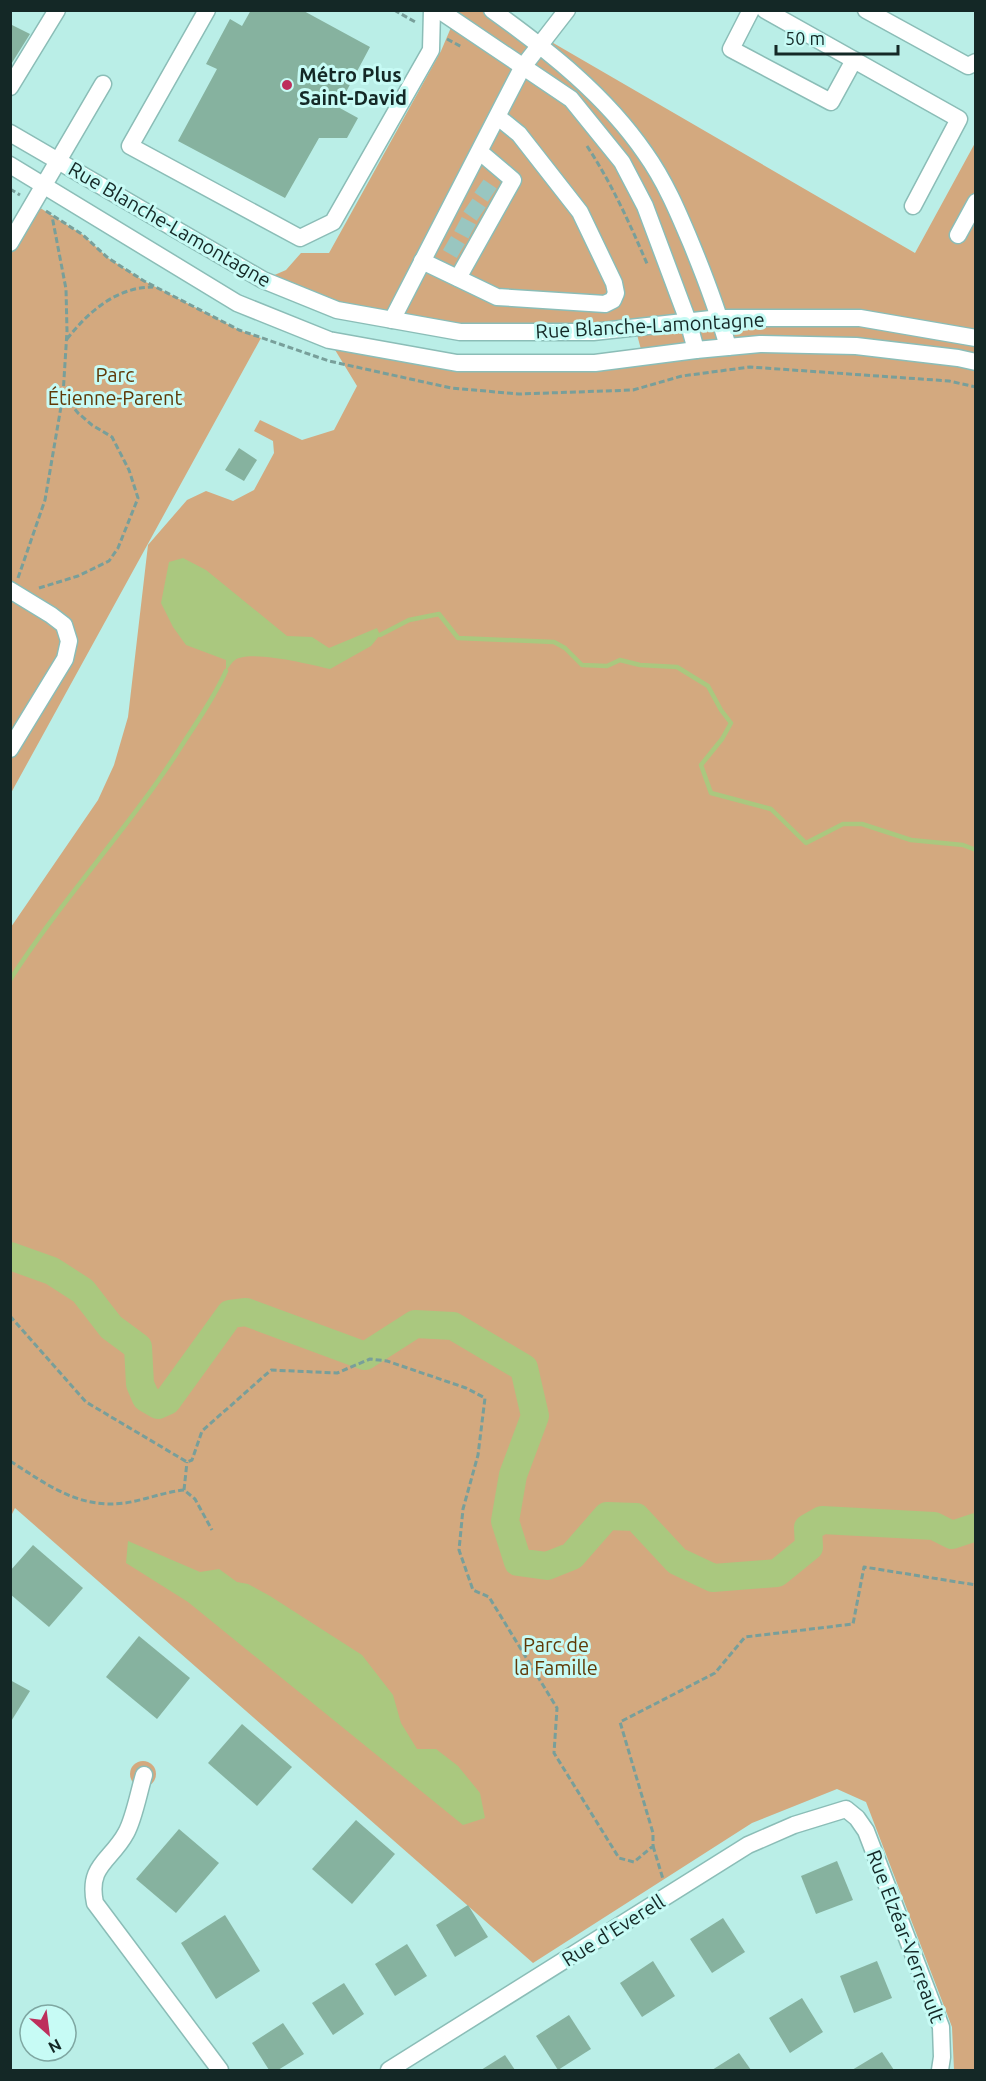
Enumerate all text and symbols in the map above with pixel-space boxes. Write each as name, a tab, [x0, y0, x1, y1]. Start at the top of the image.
scale bar	[776, 18, 898, 56]
text: 50 m	[785, 28, 825, 48]
place label: Métro Plus Saint-David	[299, 63, 407, 109]
marker: Métro Plus Saint-David	[280, 78, 294, 92]
street label: Rue Blanche-Lamontagne	[65, 157, 275, 291]
street label: Rue Blanche-Lamontagne	[535, 308, 765, 342]
park label: Parc Étienne-Parent	[48, 363, 182, 409]
park label: Parc de la Famille	[514, 1633, 598, 1679]
street label: Rue Elzéar-Verreault	[862, 1846, 950, 2026]
street label: Rue d'Everell	[557, 1889, 669, 1971]
north arrow	[18, 2003, 78, 2063]
text: N	[46, 2035, 65, 2057]

